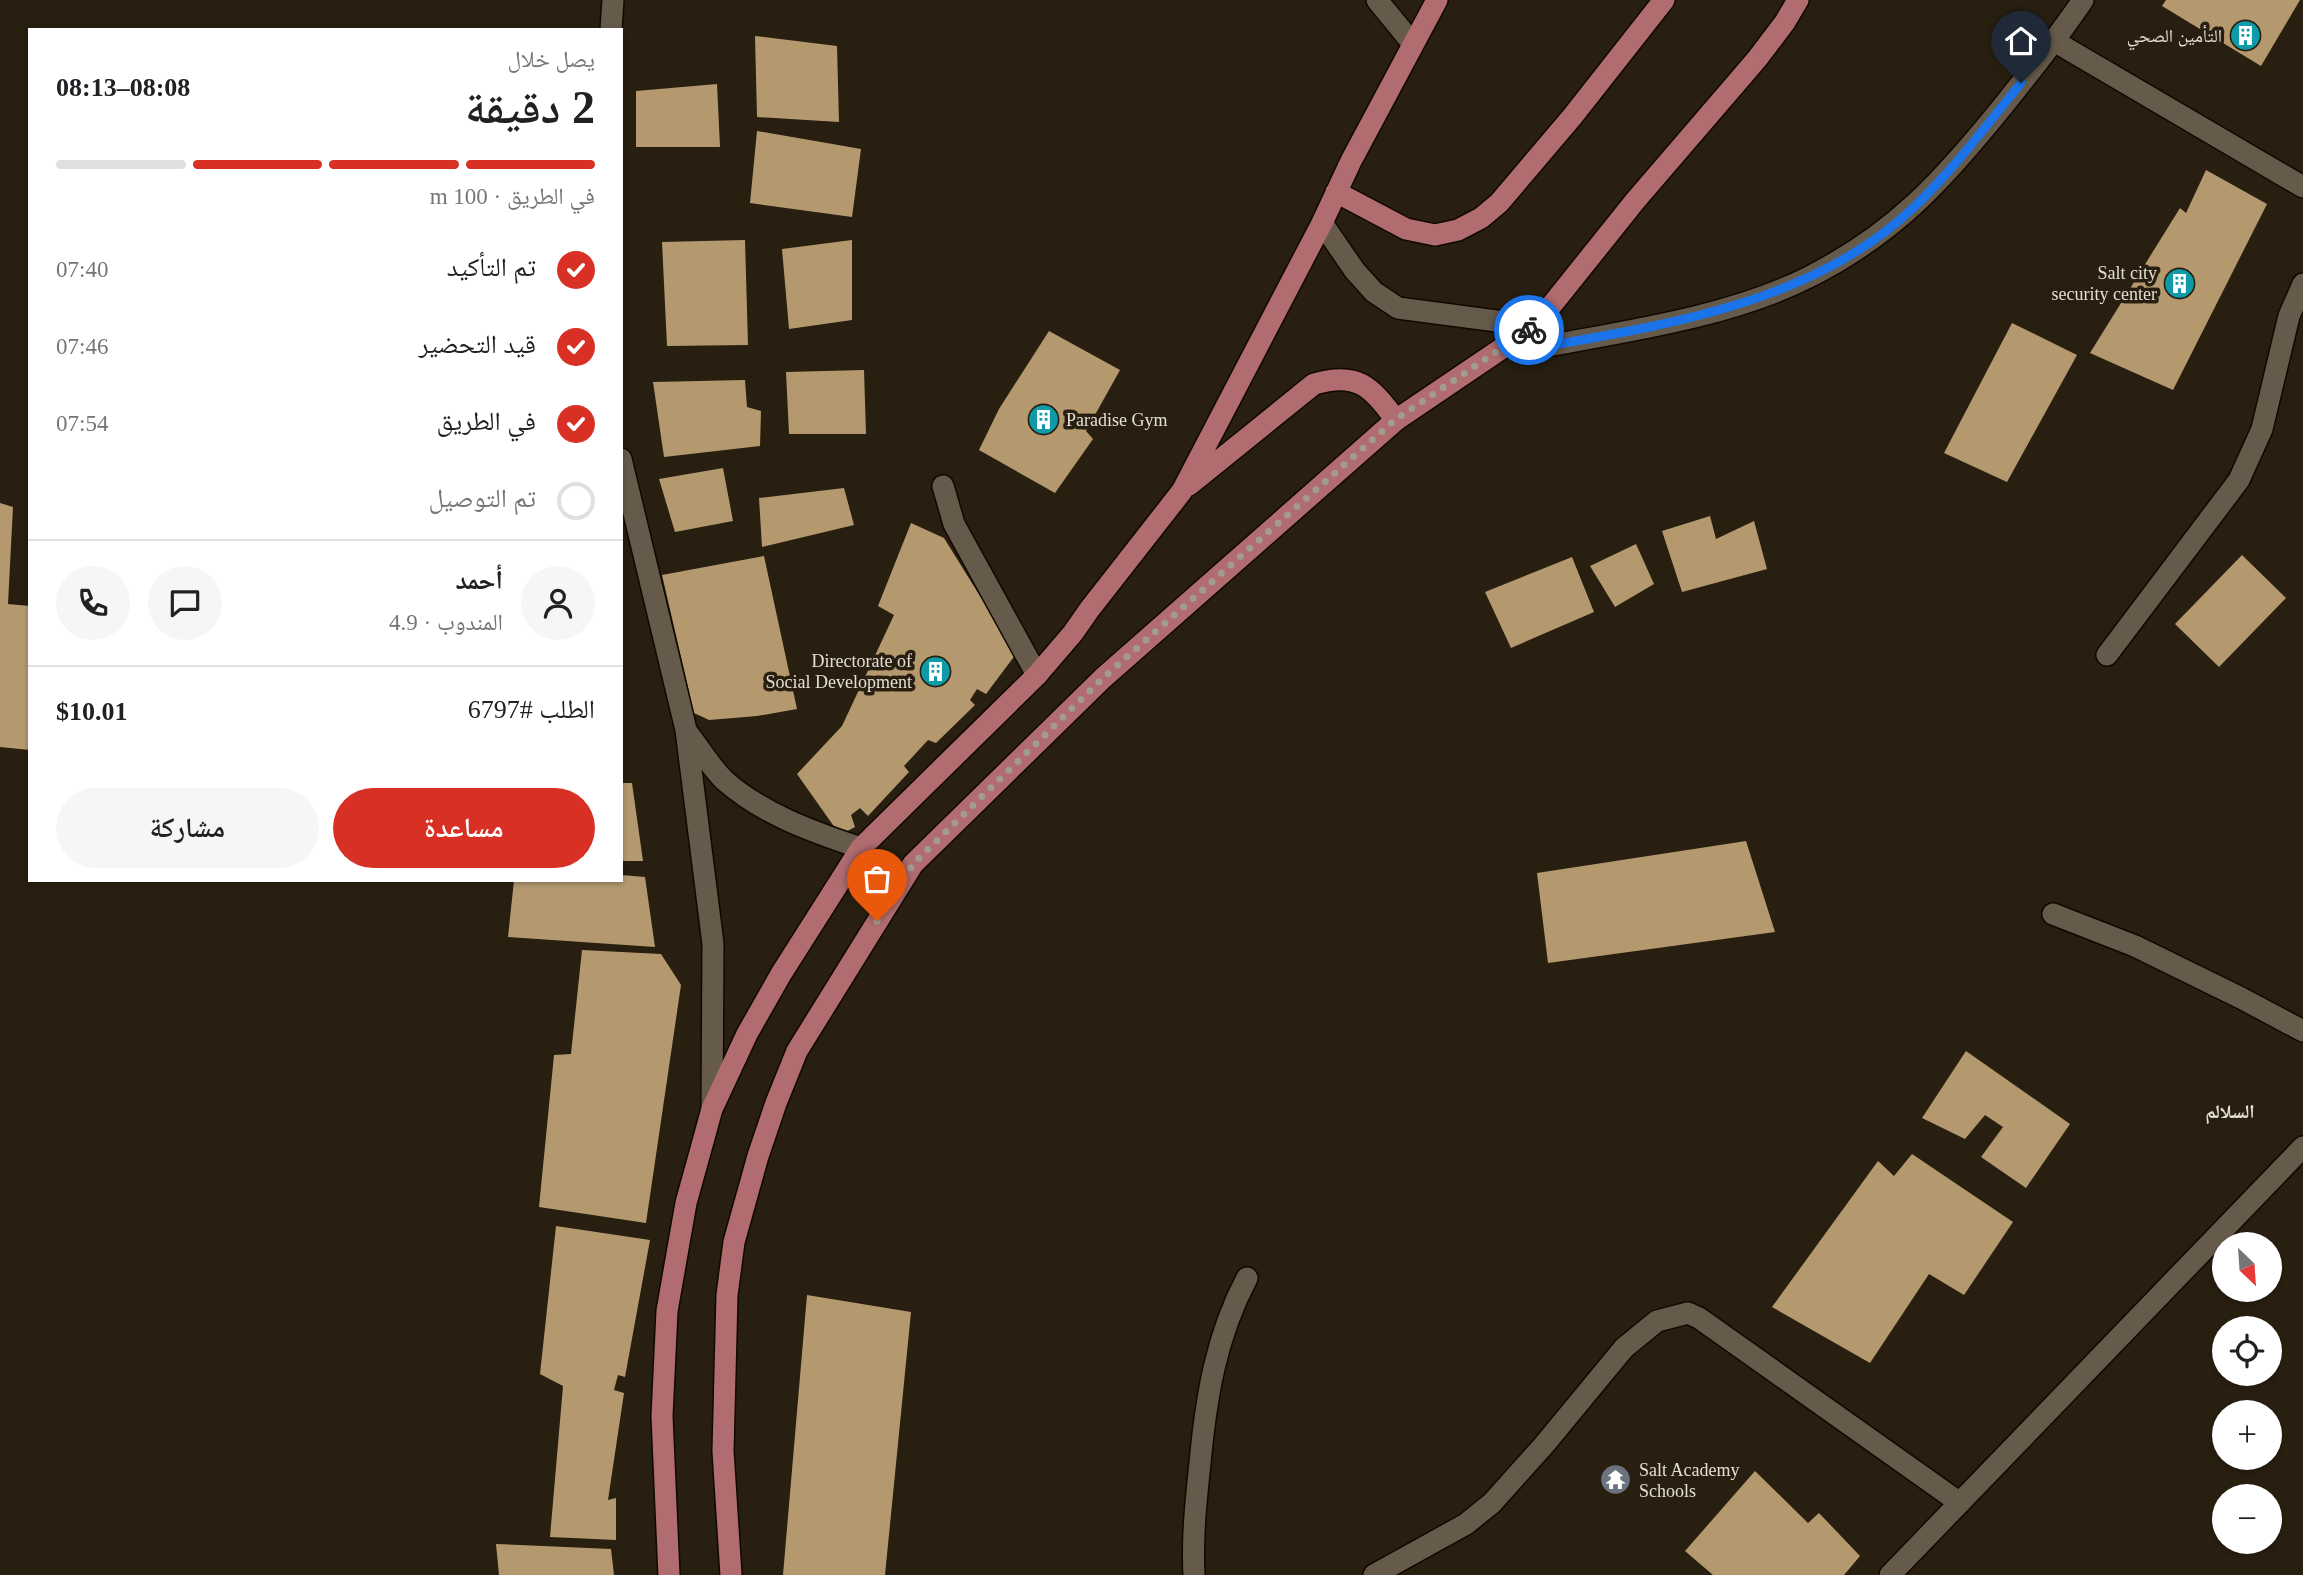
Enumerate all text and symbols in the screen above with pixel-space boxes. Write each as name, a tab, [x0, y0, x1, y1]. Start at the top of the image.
pin	[1991, 11, 2051, 83]
building icon: التأمين الصحي	[2228, 19, 2262, 53]
icon: home	[2002, 22, 2040, 60]
place label: التأمين الصحي	[2127, 25, 2222, 51]
text: يصل خلال	[508, 47, 595, 72]
text: 08:08–08:13	[56, 73, 190, 102]
text: 2 دقيقة	[465, 82, 595, 133]
text: في الطريق · 100 m	[430, 184, 595, 209]
icon: check	[557, 251, 595, 289]
text: تم التأكيد	[447, 253, 536, 282]
text: 07:40	[56, 257, 108, 282]
place label: Salt city security center	[2052, 263, 2157, 304]
building icon: Salt city security center	[2163, 266, 2197, 300]
courier	[1494, 295, 1564, 365]
icon: bike	[1510, 311, 1548, 349]
icon: check	[557, 328, 595, 366]
text: قيد التحضير	[418, 330, 536, 359]
text: 07:46	[56, 334, 108, 359]
building icon: Paradise Gym	[1026, 403, 1060, 437]
icon: check	[557, 405, 595, 443]
text: في الطريق	[437, 407, 536, 436]
place label: Paradise Gym	[1066, 410, 1167, 430]
text: 07:54	[56, 411, 108, 436]
text: تم التوصيل	[428, 484, 536, 513]
button: phone	[56, 566, 130, 640]
button: chat	[148, 566, 222, 640]
text: أحمد	[455, 566, 503, 595]
button: person	[521, 566, 595, 640]
text: المندوب · 4.9	[389, 610, 503, 635]
place label: Directorate of Social Development	[766, 651, 912, 692]
building icon: Directorate of Social Development	[918, 654, 952, 688]
text: الطلب #6797	[468, 695, 595, 724]
text: $10.01	[56, 697, 128, 726]
button: مشاركة	[56, 788, 319, 868]
button: مساعدة	[333, 788, 595, 868]
pin	[847, 849, 907, 921]
icon: bag	[858, 860, 896, 898]
district label: السلالم	[2205, 1101, 2255, 1124]
north arrow	[2212, 1232, 2282, 1302]
map controls	[2212, 1232, 2282, 1554]
button: locate	[2212, 1316, 2282, 1386]
button: +	[2212, 1400, 2282, 1470]
place label: Salt Academy Schools	[1639, 1460, 1739, 1501]
temple icon: Salt Academy Schools	[1599, 1463, 1633, 1497]
button: −	[2212, 1484, 2282, 1554]

